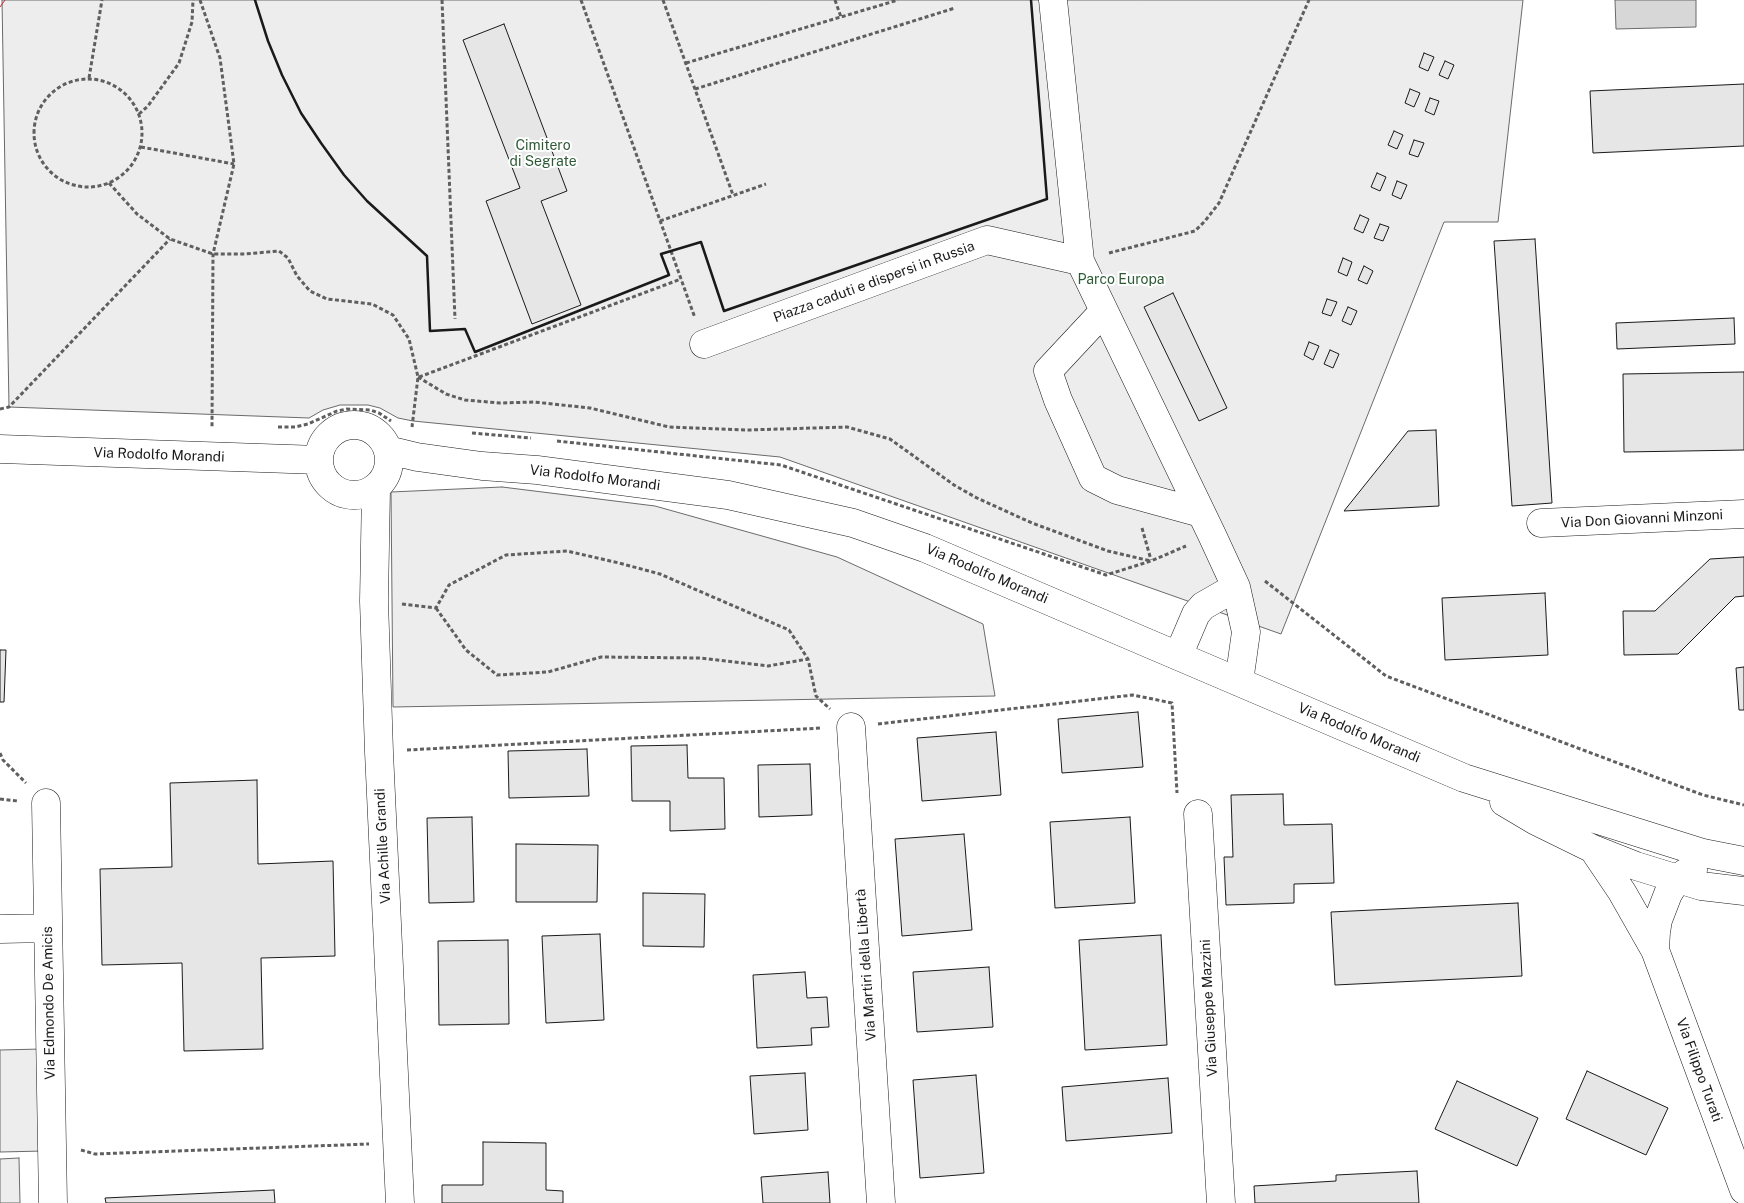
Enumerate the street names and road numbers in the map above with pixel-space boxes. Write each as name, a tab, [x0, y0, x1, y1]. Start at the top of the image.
street label: Piazza caduti e dispersi in Russia	[771, 238, 977, 326]
street label: Via Rodolfo Morandi	[93, 444, 225, 466]
street label: Via Rodolfo Morandi	[529, 462, 661, 494]
street label: Via Don Giovanni Minzoni	[1560, 506, 1724, 532]
street label: Via Rodolfo Morandi	[923, 541, 1051, 607]
street label: Via Rodolfo Morandi	[1295, 700, 1423, 766]
street label: Via Achille Grandi	[372, 788, 394, 904]
street label: Via Martiri della Libertà	[852, 888, 880, 1042]
street label: Via Edmondo De Amicis	[39, 926, 59, 1080]
street label: Via Giuseppe Mazzini	[1197, 939, 1221, 1077]
street label: Via Filippo Turati	[1672, 1016, 1726, 1124]

